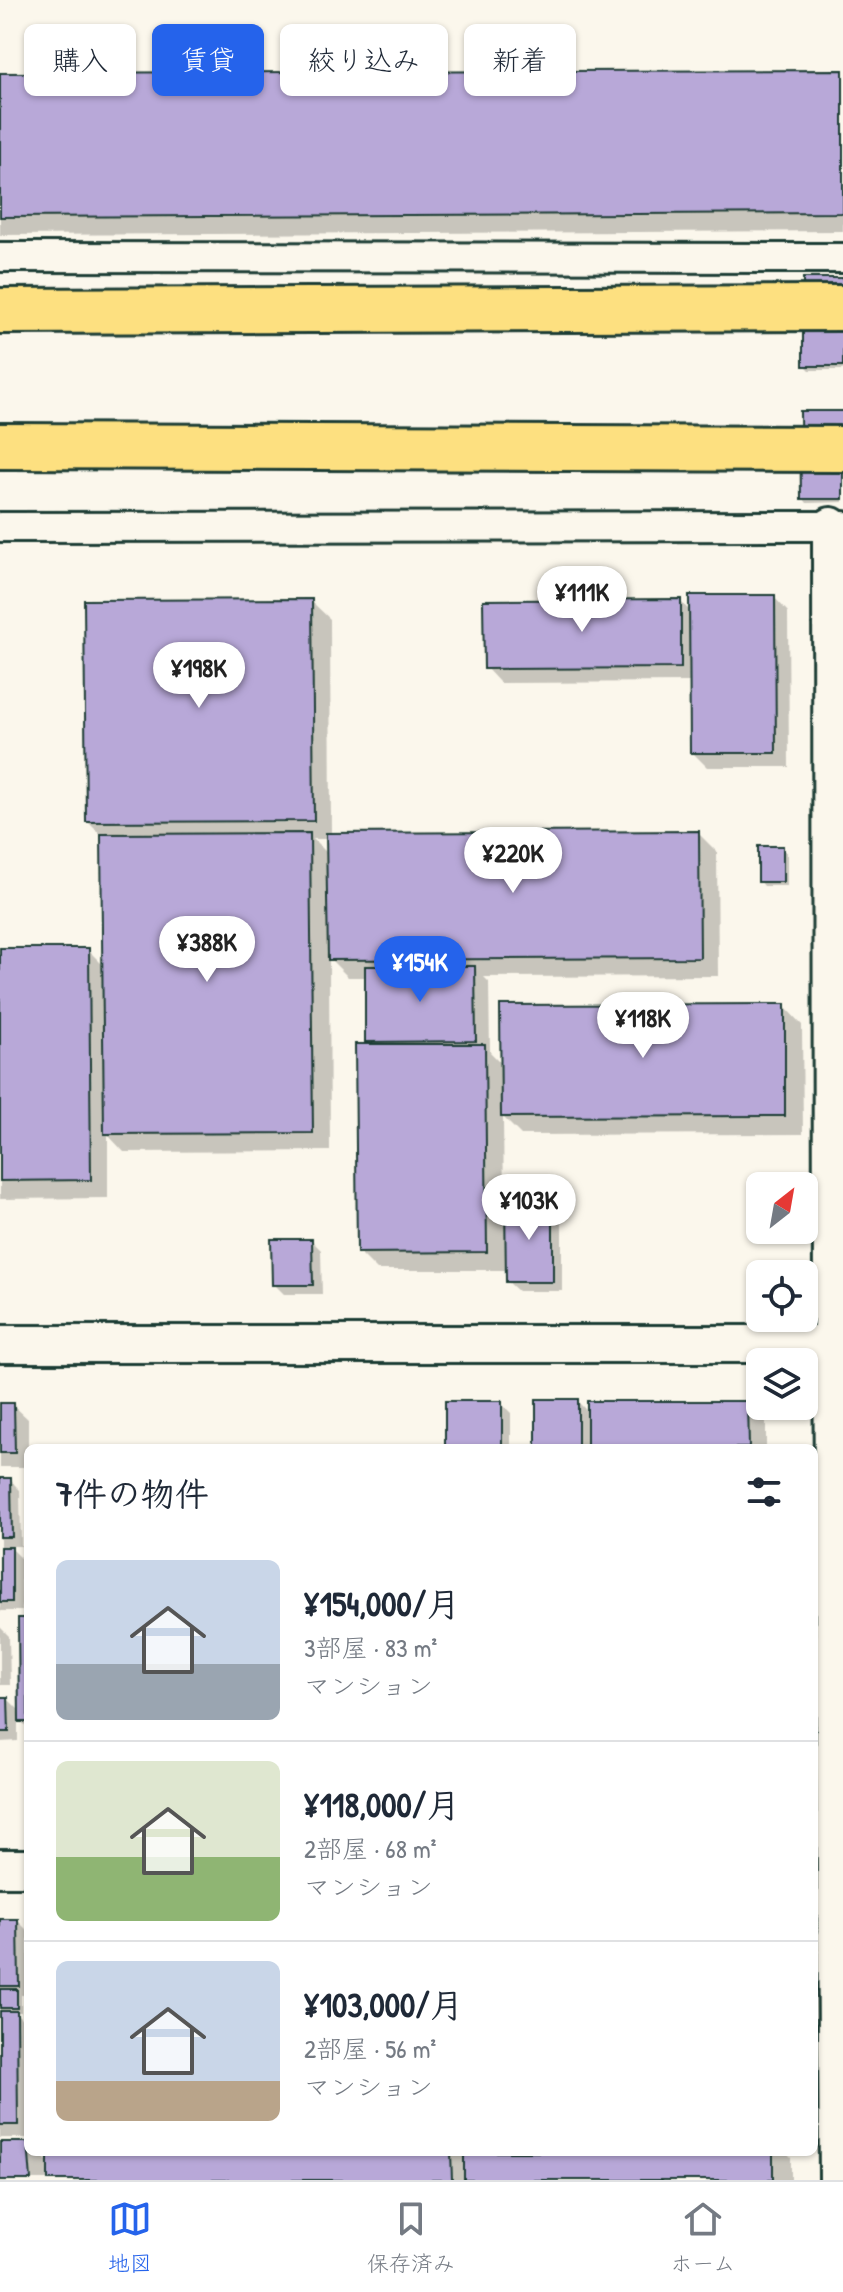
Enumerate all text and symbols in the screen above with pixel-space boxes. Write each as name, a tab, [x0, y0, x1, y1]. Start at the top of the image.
chip: 購入	[24, 24, 136, 96]
chip: 賃貸	[152, 24, 264, 96]
chip: 絞り込み	[280, 24, 448, 96]
chip: 新着	[464, 24, 576, 96]
pin: ¥111K	[526, 566, 638, 634]
text: ¥111K	[555, 574, 609, 609]
pin: ¥198K	[143, 642, 255, 710]
text: ¥198K	[171, 650, 227, 685]
pin: ¥220K	[457, 827, 569, 895]
text: ¥220K	[482, 835, 544, 870]
pin: ¥388K	[151, 916, 263, 984]
text: ¥388K	[177, 924, 237, 959]
pin: ¥154K	[364, 936, 476, 1004]
text: ¥154K	[392, 944, 448, 979]
pin: ¥118K	[587, 992, 699, 1060]
text: ¥118K	[615, 1000, 671, 1035]
north arrow	[746, 1172, 818, 1244]
map controls	[746, 1172, 818, 1420]
pin: ¥103K	[473, 1174, 585, 1242]
text: ¥103K	[500, 1182, 558, 1217]
button: locate	[746, 1260, 818, 1332]
button: layers	[746, 1348, 818, 1420]
icon: filters	[742, 1470, 786, 1514]
text: 7件の物件	[56, 1471, 209, 1517]
text: ¥154,000/月	[304, 1581, 460, 1627]
icon: home	[120, 1592, 216, 1688]
text: 3部屋 · 83 m²	[304, 1630, 437, 1665]
text: マンション	[304, 1668, 433, 1703]
text: ¥118,000/月	[304, 1782, 460, 1828]
icon: home	[120, 1793, 216, 1889]
text: 2部屋 · 68 m²	[304, 1831, 437, 1866]
text: マンション	[304, 1869, 433, 1904]
text: ¥103,000/月	[304, 1982, 464, 2028]
icon: home	[120, 1993, 216, 2089]
text: 2部屋 · 56 m²	[304, 2031, 436, 2066]
text: マンション	[304, 2069, 433, 2104]
tab: 地図	[108, 2197, 152, 2278]
tab: 保存済み	[367, 2197, 455, 2278]
tab: ホーム	[670, 2197, 735, 2278]

